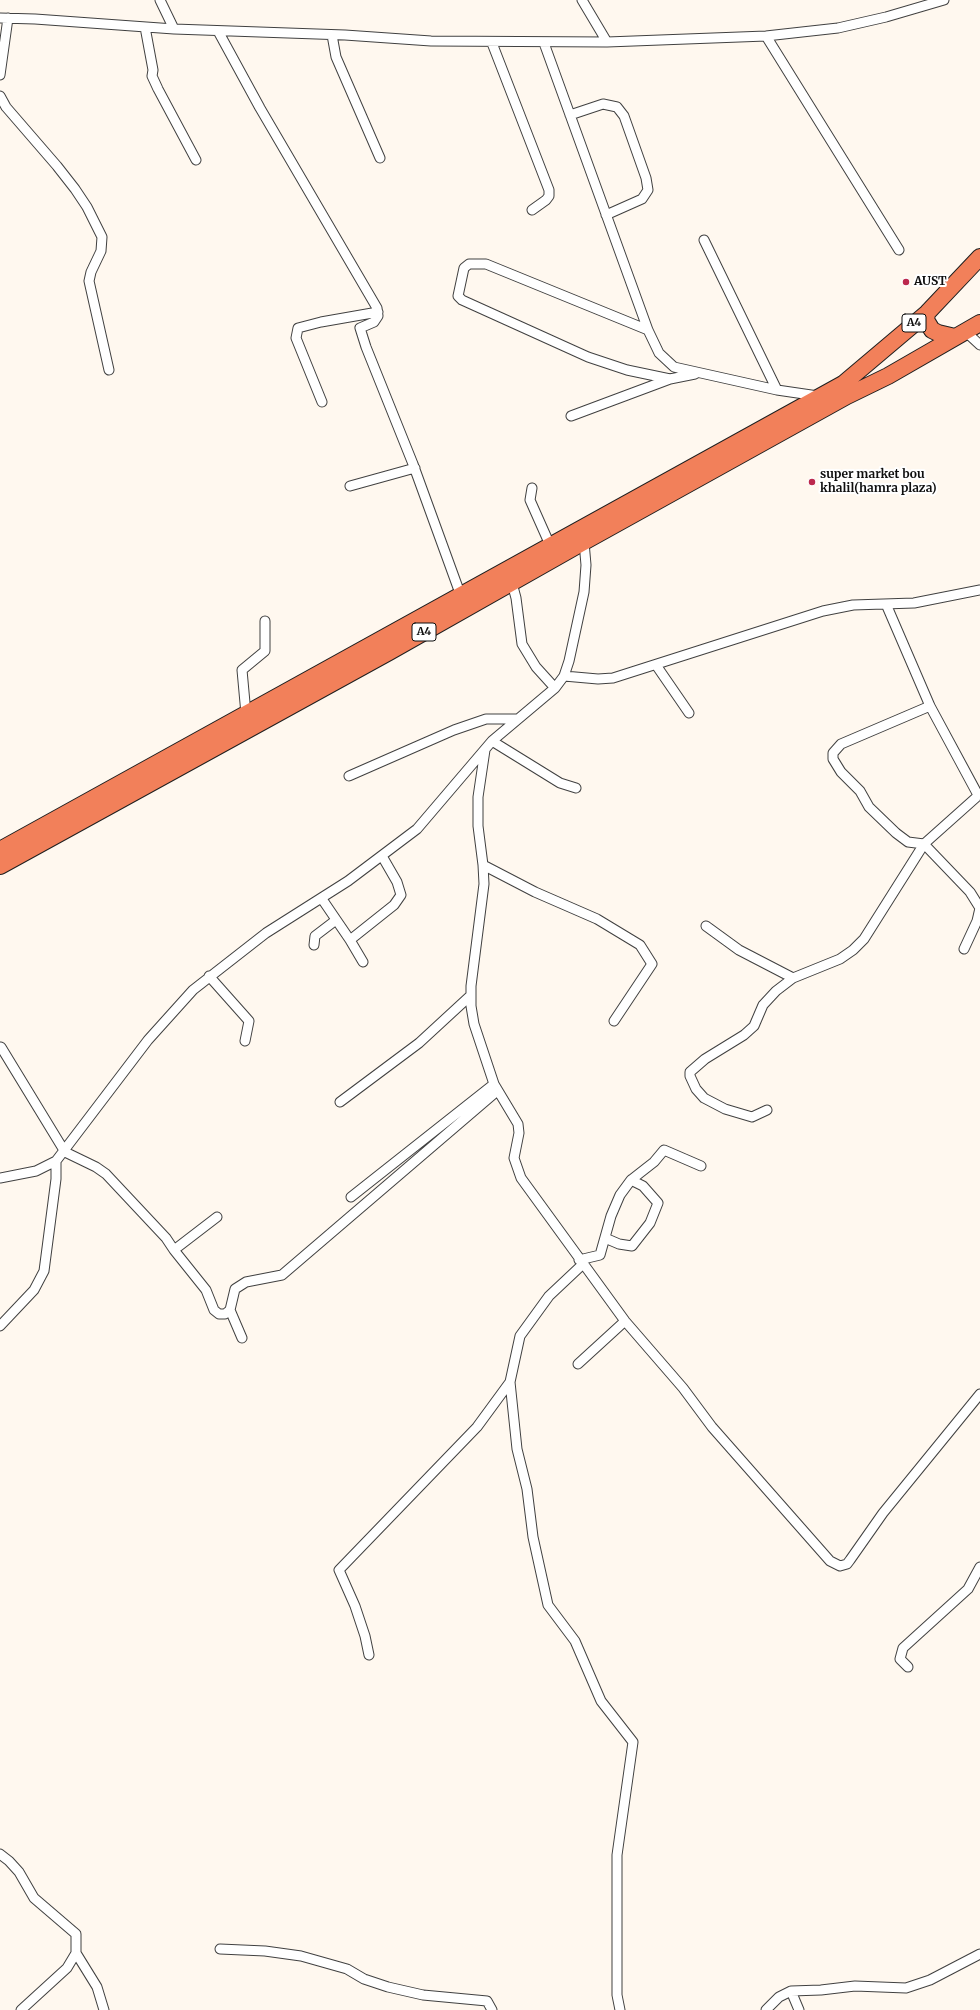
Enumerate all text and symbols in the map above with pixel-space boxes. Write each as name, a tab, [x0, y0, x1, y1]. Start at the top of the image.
place label: AUST	[914, 275, 947, 289]
marker: AUST	[901, 277, 911, 287]
road number: A4	[902, 314, 926, 332]
place label: super market bou khalil(hamra plaza)	[820, 468, 936, 496]
marker: super market bou khalil(hamra plaza)	[807, 477, 817, 487]
road number: A4	[412, 623, 436, 641]

